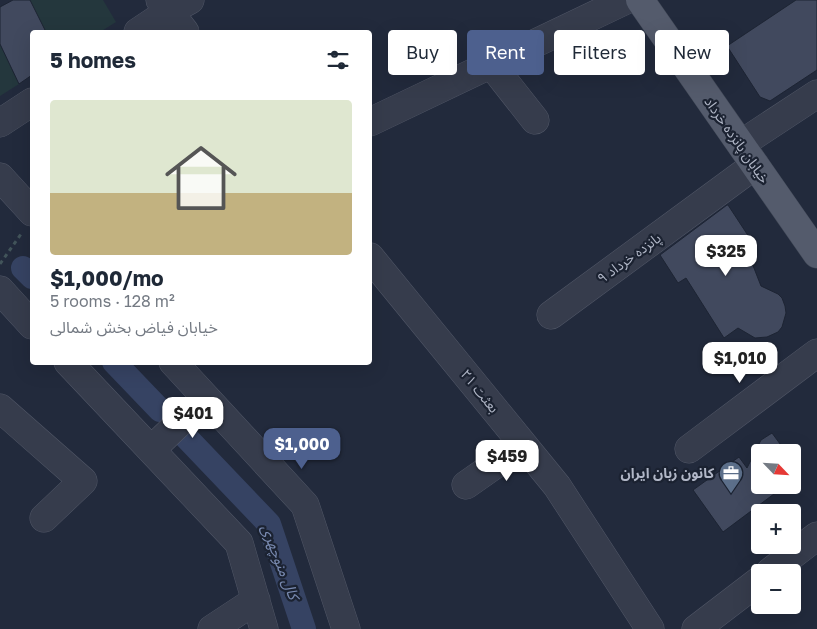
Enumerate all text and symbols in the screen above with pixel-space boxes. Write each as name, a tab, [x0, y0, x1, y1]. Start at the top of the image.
chip: Buy	[388, 30, 457, 75]
chip: Rent	[467, 30, 544, 75]
chip: Filters	[554, 30, 645, 75]
chip: New	[655, 30, 729, 75]
icon: filters	[324, 46, 352, 74]
text: 5 homes	[50, 47, 136, 73]
street label: خیابان پانزده خرداد	[700, 93, 773, 187]
icon: home	[156, 133, 246, 223]
street label: پانزده خرداد ۹	[594, 229, 665, 288]
pin: $325	[696, 234, 756, 277]
text: $325	[706, 241, 746, 261]
text: $1,000/mo	[50, 265, 164, 291]
text: 5 rooms · 128 m²	[50, 291, 175, 311]
text: خیابان فیاض بخش شمالی	[50, 317, 218, 337]
pin: $1,010	[699, 342, 781, 384]
text: $1,010	[713, 348, 767, 368]
street label: بعثت ۲۱	[458, 365, 503, 416]
pin: $401	[163, 396, 223, 439]
text: $401	[173, 403, 213, 423]
pin: $1,000	[261, 428, 343, 470]
text: $1,000	[274, 434, 330, 454]
pin: $459	[477, 440, 537, 482]
north arrow	[751, 444, 801, 494]
map controls	[751, 444, 801, 614]
text: $459	[487, 446, 527, 466]
office icon: کانون زبان ایران	[718, 460, 744, 494]
place label: کانون زبان ایران	[620, 464, 715, 482]
button: +	[751, 504, 801, 554]
water label: کال منوچهری	[257, 522, 304, 605]
button: −	[751, 564, 801, 614]

